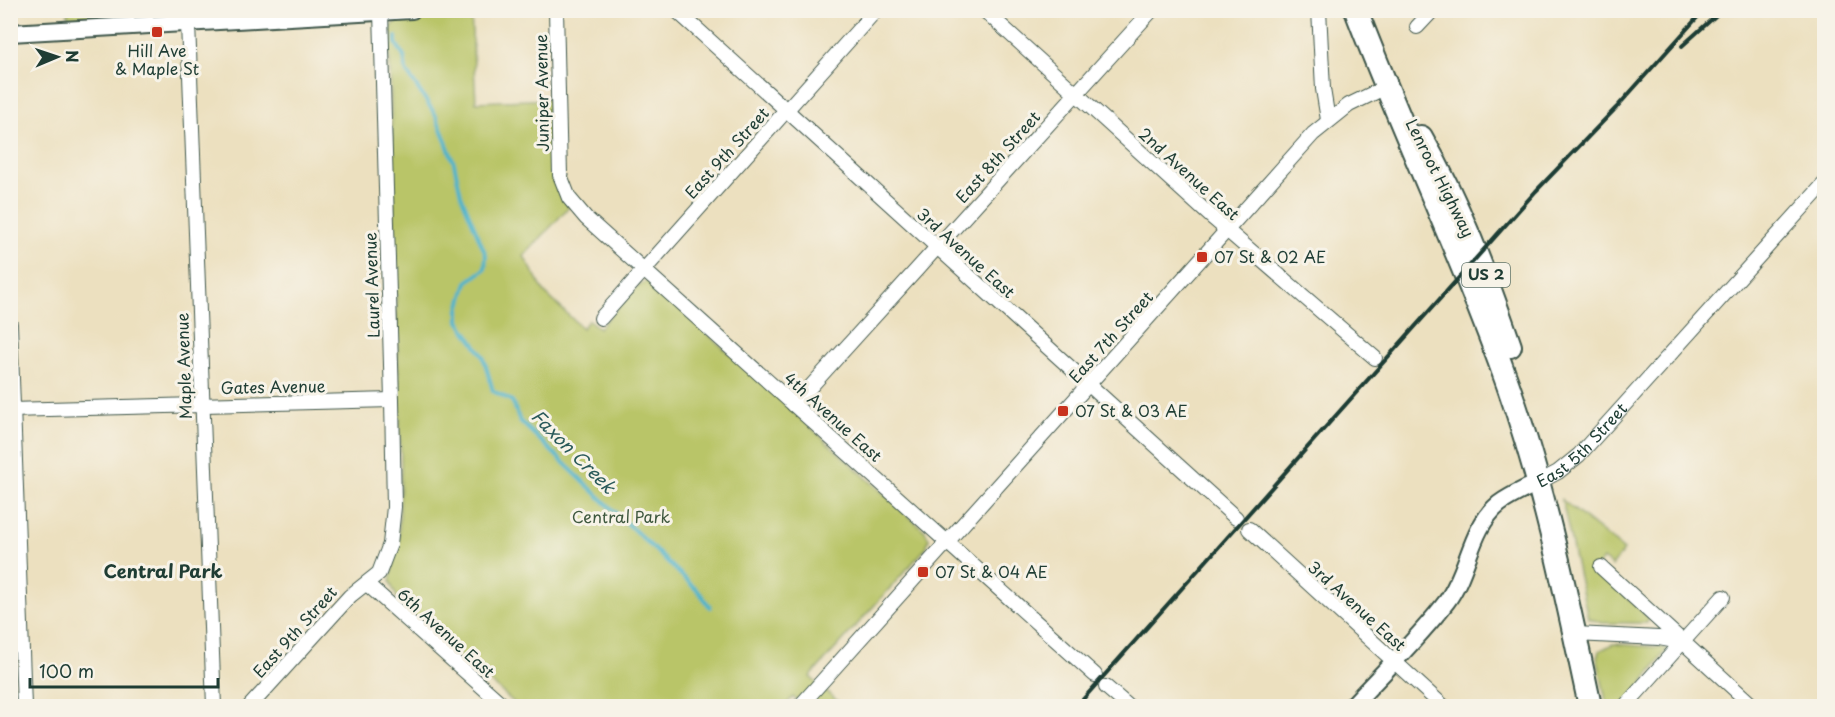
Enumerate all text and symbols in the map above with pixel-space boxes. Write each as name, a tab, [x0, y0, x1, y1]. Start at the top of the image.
marker: Hill Ave & Maple St	[150, 25, 164, 39]
north arrow	[27, 27, 87, 87]
street label: Juniper Avenue	[528, 34, 554, 152]
place label: Hill Ave & Maple St	[115, 38, 199, 80]
text: N	[61, 50, 85, 63]
street label: East 9th Street	[679, 101, 774, 203]
street label: East 8th Street	[949, 105, 1045, 208]
street label: Lenroot Highway	[1401, 114, 1481, 241]
street label: 2nd Avenue East	[1134, 121, 1245, 225]
street label: 3rd Avenue East	[912, 202, 1021, 303]
street label: Laurel Avenue	[357, 231, 385, 338]
place label: 07 St & 02 AE	[1214, 244, 1326, 268]
marker: 07 St & 02 AE	[1195, 250, 1209, 264]
road number: US 2	[1462, 263, 1510, 287]
street label: East 7th Street	[1062, 285, 1158, 388]
street label: Maple Avenue	[169, 312, 197, 420]
street label: 4th Avenue East	[780, 366, 888, 467]
street label: Gates Avenue	[220, 373, 326, 399]
street label: East 5th Street	[1532, 396, 1632, 492]
place label: 07 St & 03 AE	[1075, 398, 1188, 422]
water label: Faxon Creek	[526, 403, 623, 500]
marker: 07 St & 03 AE	[1056, 404, 1070, 418]
park label: Central Park	[572, 504, 671, 528]
street label: 3rd Avenue East	[1303, 555, 1412, 656]
district label: Central Park	[103, 557, 223, 584]
place label: 07 St & 04 AE	[935, 559, 1048, 583]
marker: 07 St & 04 AE	[916, 565, 930, 579]
street label: East 9th Street	[247, 580, 342, 682]
street label: 6th Avenue East	[393, 582, 501, 683]
scale bar	[30, 651, 218, 689]
text: 100 m	[39, 657, 94, 684]

